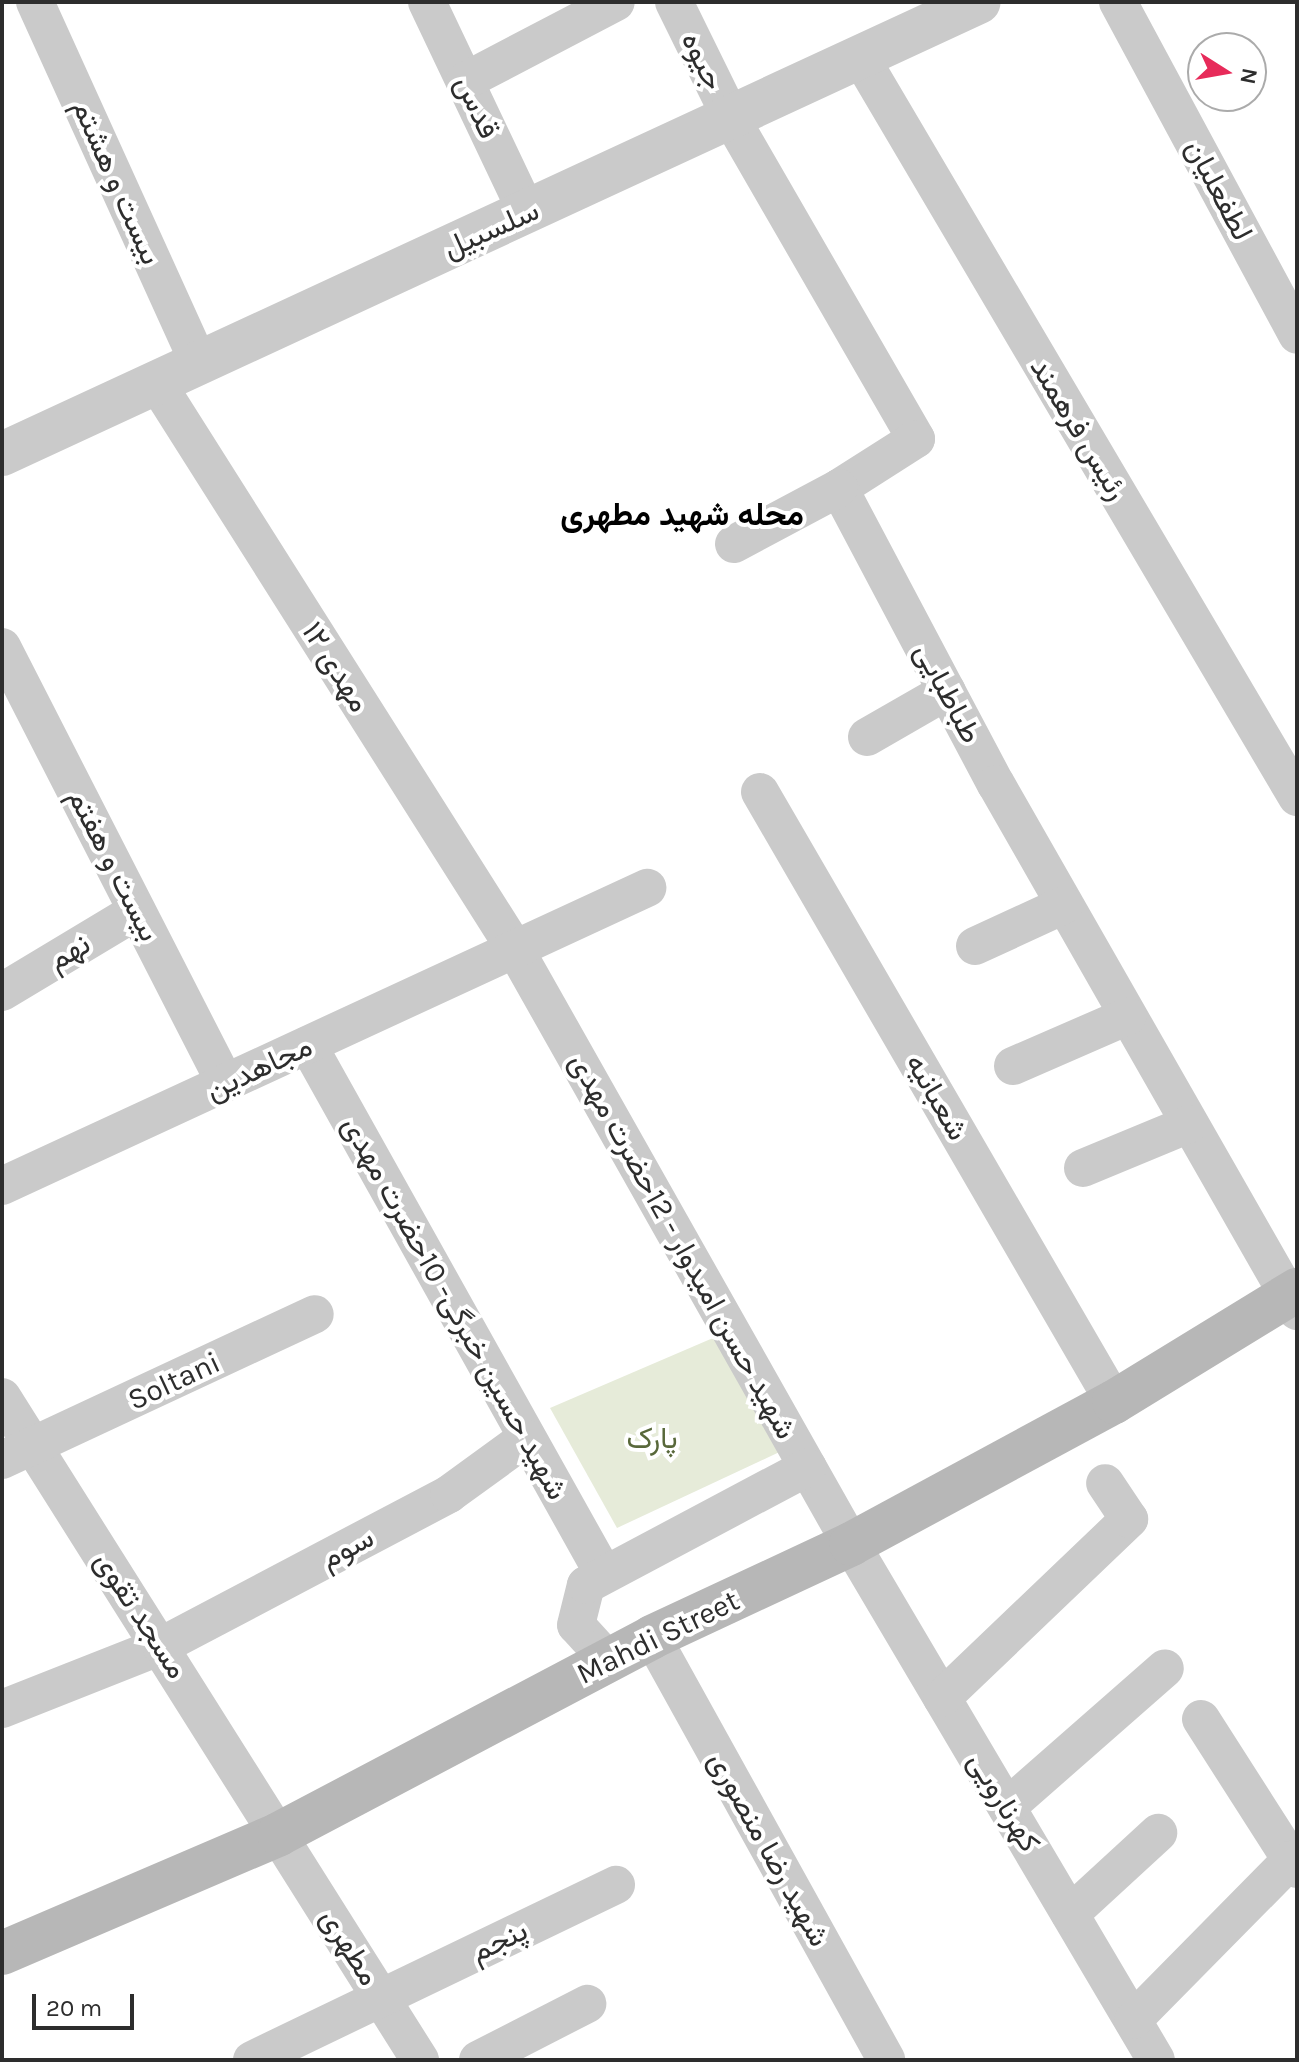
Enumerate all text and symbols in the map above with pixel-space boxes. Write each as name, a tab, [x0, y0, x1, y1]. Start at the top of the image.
street label: جیوه	[674, 26, 732, 96]
north arrow	[1187, 32, 1267, 112]
text: N	[1234, 66, 1263, 86]
street label: قدس	[447, 70, 507, 144]
street label: بیست و هشتم	[65, 94, 169, 270]
street label: لطفعلیان	[1177, 133, 1261, 247]
street label: سلسبیل	[438, 192, 544, 266]
street label: رئیس فرهمند	[1022, 351, 1136, 507]
district label: محله شهید مطهری	[560, 496, 804, 534]
street label: مهدی ۱۲	[294, 615, 378, 719]
street label: طباطبایی	[907, 637, 989, 749]
street label: بیست و هفتم	[60, 783, 168, 947]
street label: نهم	[42, 926, 96, 978]
street label: مجاهدین	[200, 1028, 318, 1108]
street label: شهید حسن امیدوار - 12حضرت مهدی	[562, 1047, 804, 1445]
street label: شعبانیه	[898, 1047, 976, 1147]
street label: شهید حسین خبرگی- 10حضرت مهدی	[334, 1110, 576, 1506]
street label: Soltani	[122, 1344, 226, 1418]
park label: پارک	[627, 1420, 677, 1456]
street label: سوم	[314, 1519, 380, 1577]
street label: مسجد تقوی	[87, 1545, 195, 1685]
street label: Mahdi Street	[571, 1582, 745, 1692]
street label: شهید رضا منصوری	[701, 1745, 837, 1953]
street label: کهرنارویی	[960, 1745, 1048, 1859]
street label: مطهری	[312, 1902, 388, 1992]
street label: پنجم	[465, 1912, 533, 1970]
scale bar	[36, 1978, 138, 2028]
text: 20 m	[46, 1994, 102, 2022]

